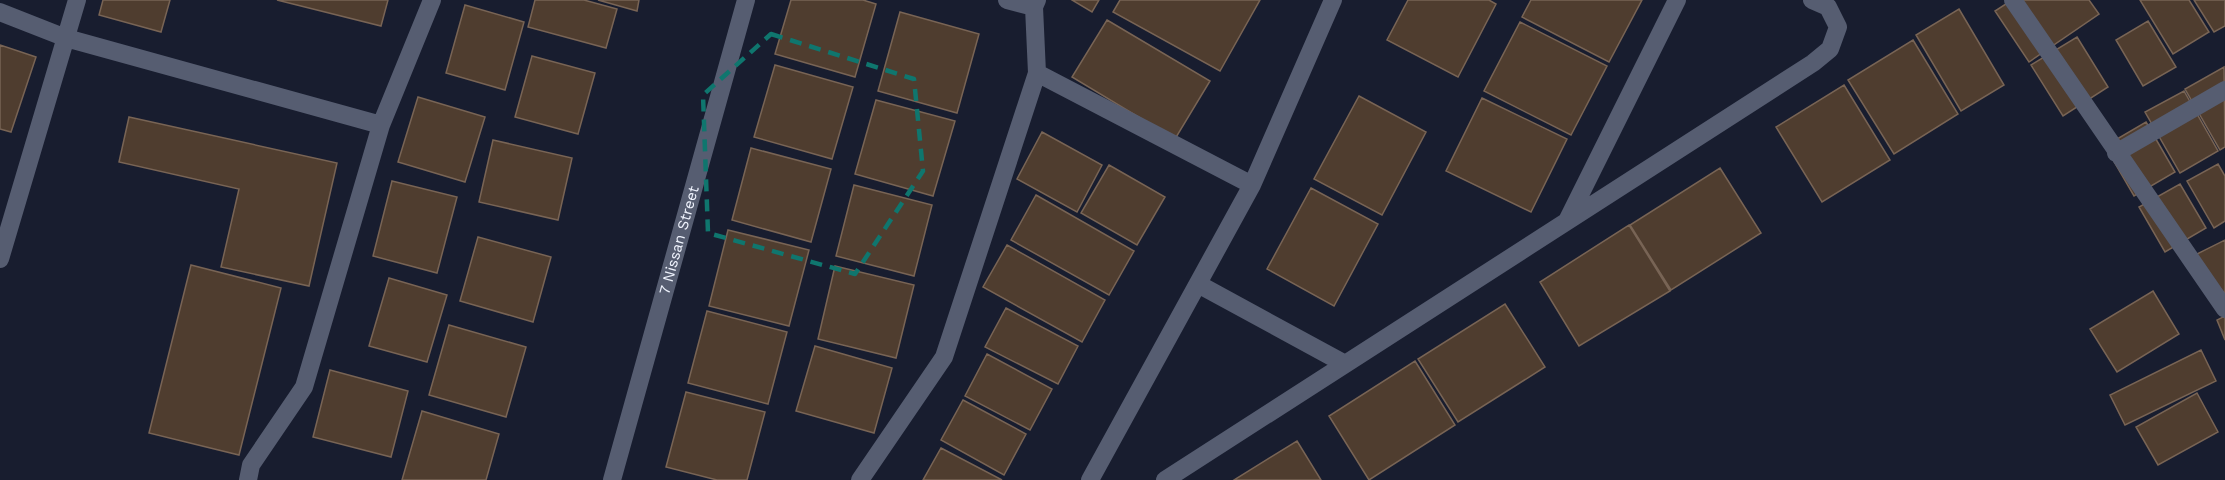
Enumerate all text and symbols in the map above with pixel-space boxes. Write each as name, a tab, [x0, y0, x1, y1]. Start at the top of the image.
street label: 7 Nissan Street	[655, 183, 703, 297]

